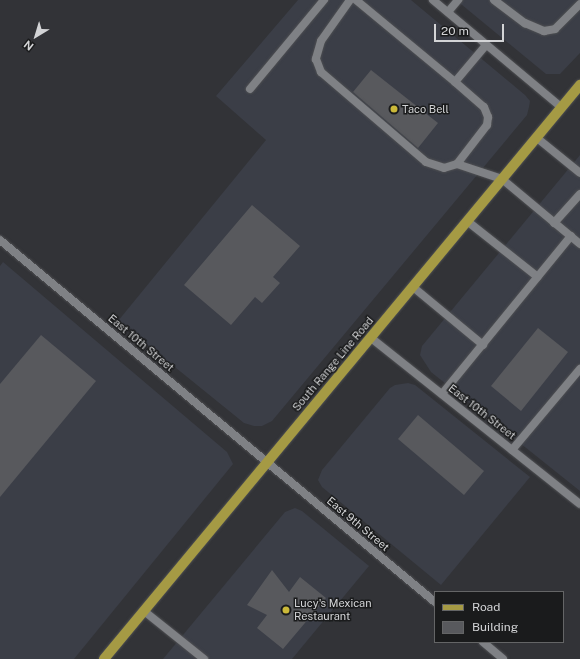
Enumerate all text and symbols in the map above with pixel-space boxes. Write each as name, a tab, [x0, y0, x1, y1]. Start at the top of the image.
north arrow	[16, 16, 56, 56]
scale bar	[436, 16, 506, 42]
text: 20 m	[441, 24, 469, 38]
text: N	[22, 38, 36, 53]
place label: Taco Bell	[402, 102, 449, 116]
marker: Taco Bell	[389, 104, 399, 114]
street label: East 10th Street	[105, 312, 177, 374]
street label: South Range Line Road	[290, 314, 376, 414]
street label: East 10th Street	[446, 382, 518, 442]
street label: East 9th Street	[324, 494, 392, 554]
legend	[434, 591, 564, 643]
place label: Lucy's Mexican Restaurant	[294, 597, 372, 623]
text: Road	[472, 600, 500, 614]
marker: Lucy's Mexican Restaurant	[281, 605, 291, 615]
text: Building	[472, 620, 518, 634]

